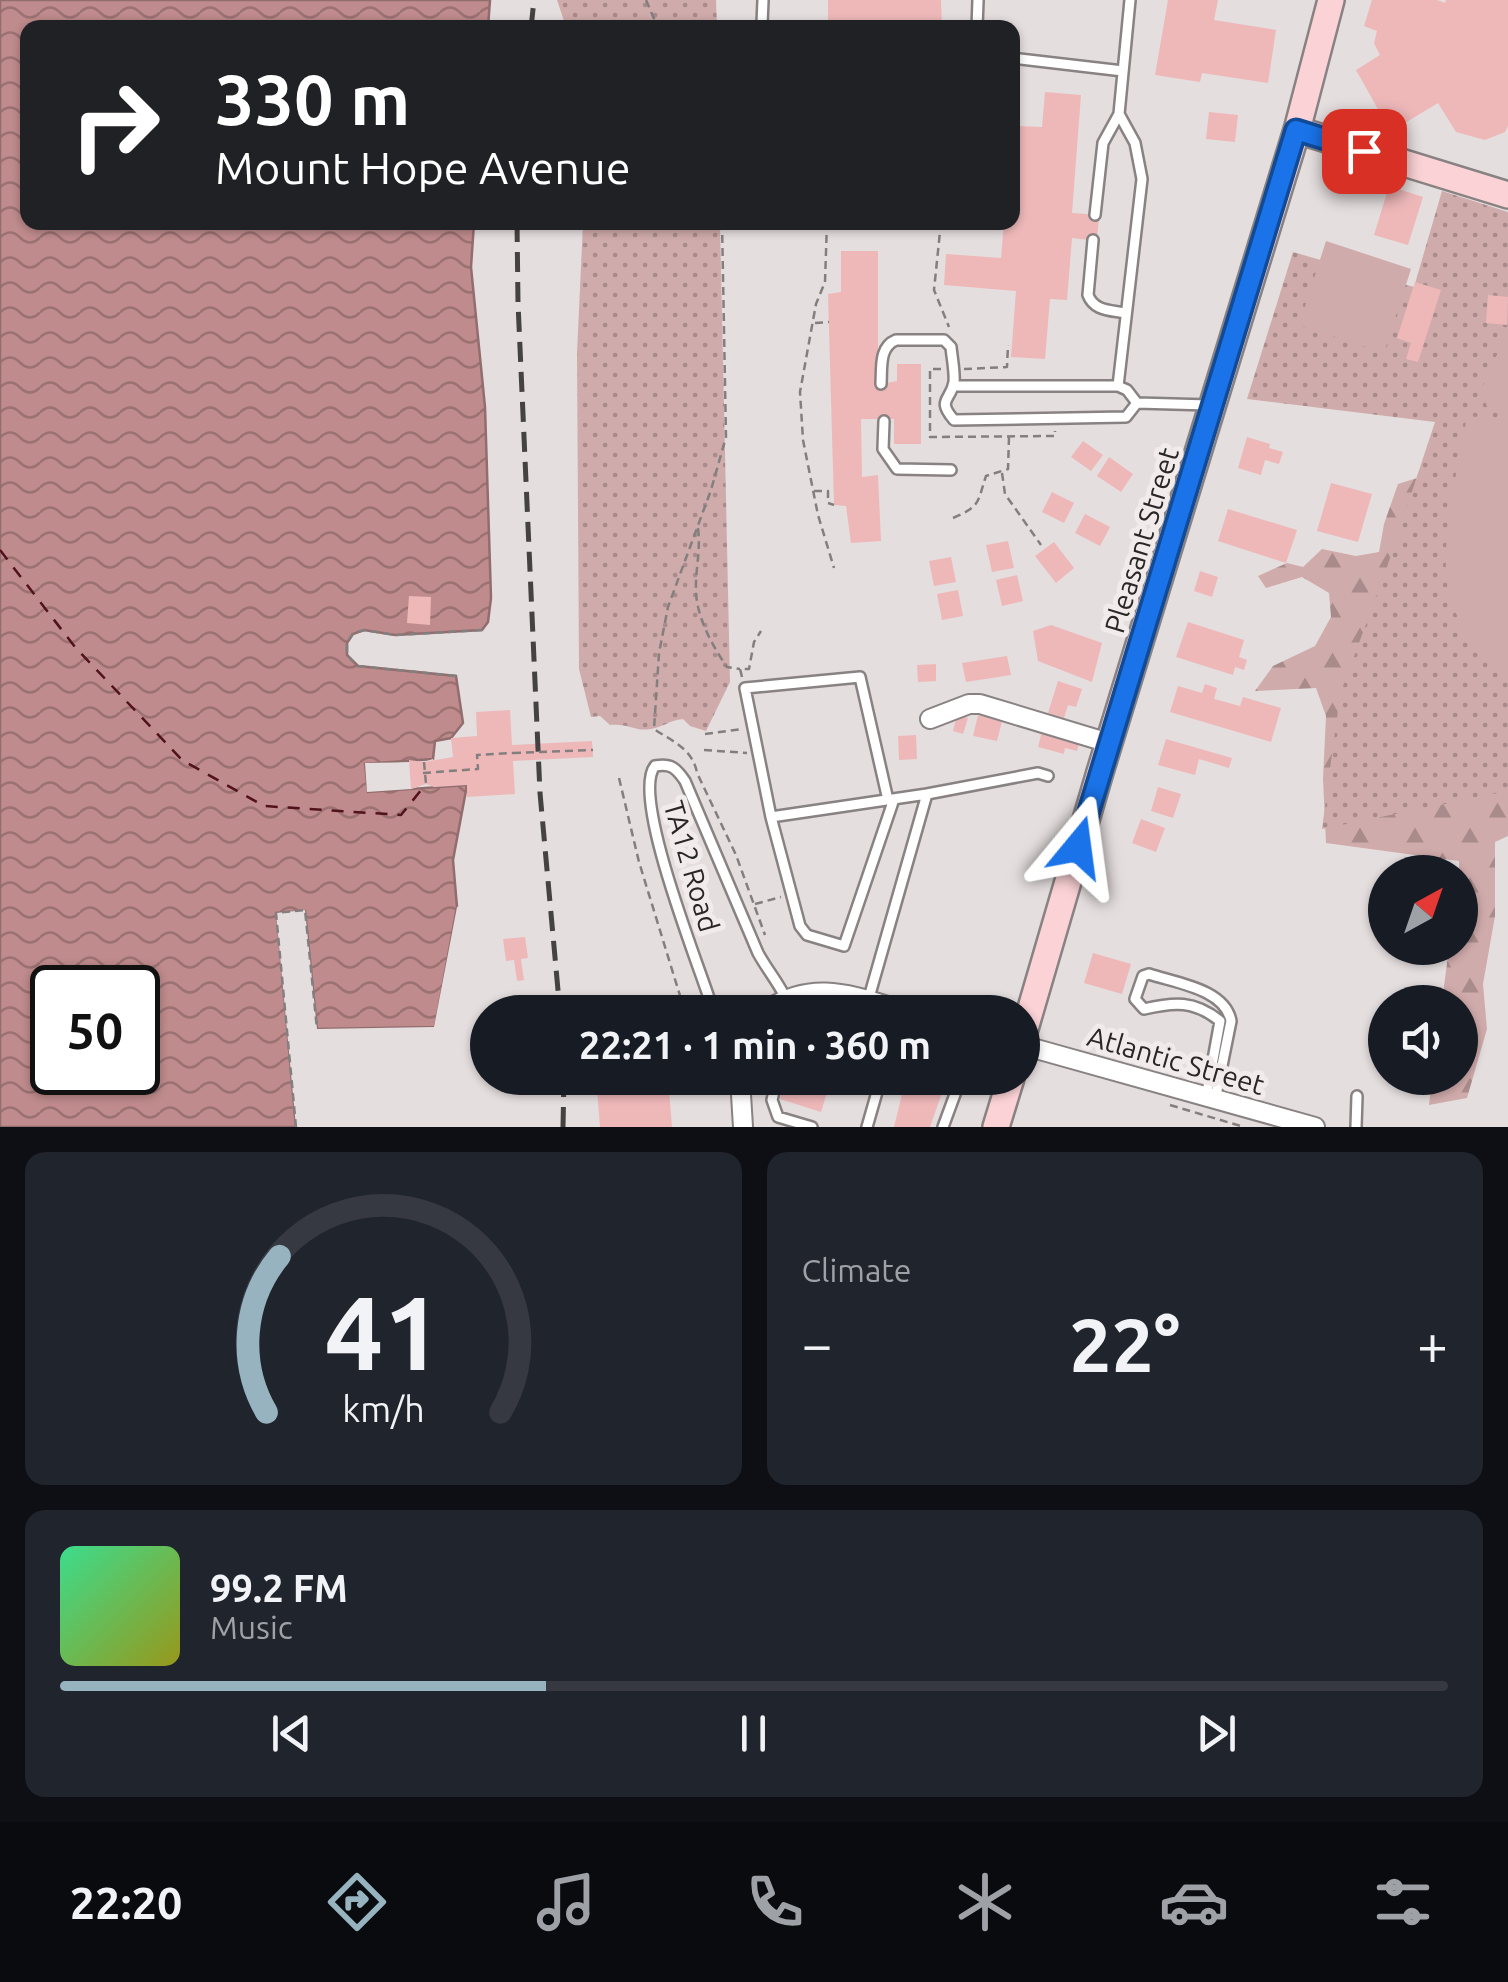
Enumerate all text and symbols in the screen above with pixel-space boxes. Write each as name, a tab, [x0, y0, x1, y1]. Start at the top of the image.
icon: right	[50, 60, 180, 190]
text: 330 m	[215, 60, 410, 138]
pin	[1322, 109, 1407, 194]
icon: arrive	[1337, 124, 1392, 179]
text: Mount Hope Avenue	[215, 142, 631, 193]
street label: Pleasant Street	[1098, 444, 1184, 636]
position arrow	[1026, 795, 1130, 899]
street label: TA12 Road	[659, 797, 725, 935]
north arrow	[1368, 855, 1478, 965]
map controls	[1368, 855, 1478, 1095]
speed limit sign: 50	[30, 965, 160, 1095]
button: sound	[1368, 985, 1478, 1095]
street label: Atlantic Street	[1084, 1020, 1268, 1100]
text: 22:21 · 1 min · 360 m	[579, 1024, 931, 1066]
text: Climate	[802, 1252, 912, 1288]
text: 41	[325, 1273, 442, 1390]
text: 22°	[1069, 1302, 1180, 1386]
text: −	[802, 1313, 833, 1374]
text: +	[1417, 1313, 1448, 1374]
text: km/h	[342, 1389, 425, 1429]
text: 99.2 FM	[210, 1567, 348, 1609]
text: Music	[210, 1609, 293, 1645]
icon: previous	[264, 1706, 319, 1761]
icon: pause	[726, 1706, 781, 1761]
icon: next	[1189, 1706, 1244, 1761]
icon: directions	[322, 1867, 392, 1937]
icon: music	[531, 1867, 601, 1937]
icon: phone	[740, 1867, 810, 1937]
icon: climate	[950, 1867, 1020, 1937]
icon: car	[1159, 1867, 1229, 1937]
icon: filters	[1368, 1867, 1438, 1937]
text: 22:20	[70, 1877, 182, 1928]

